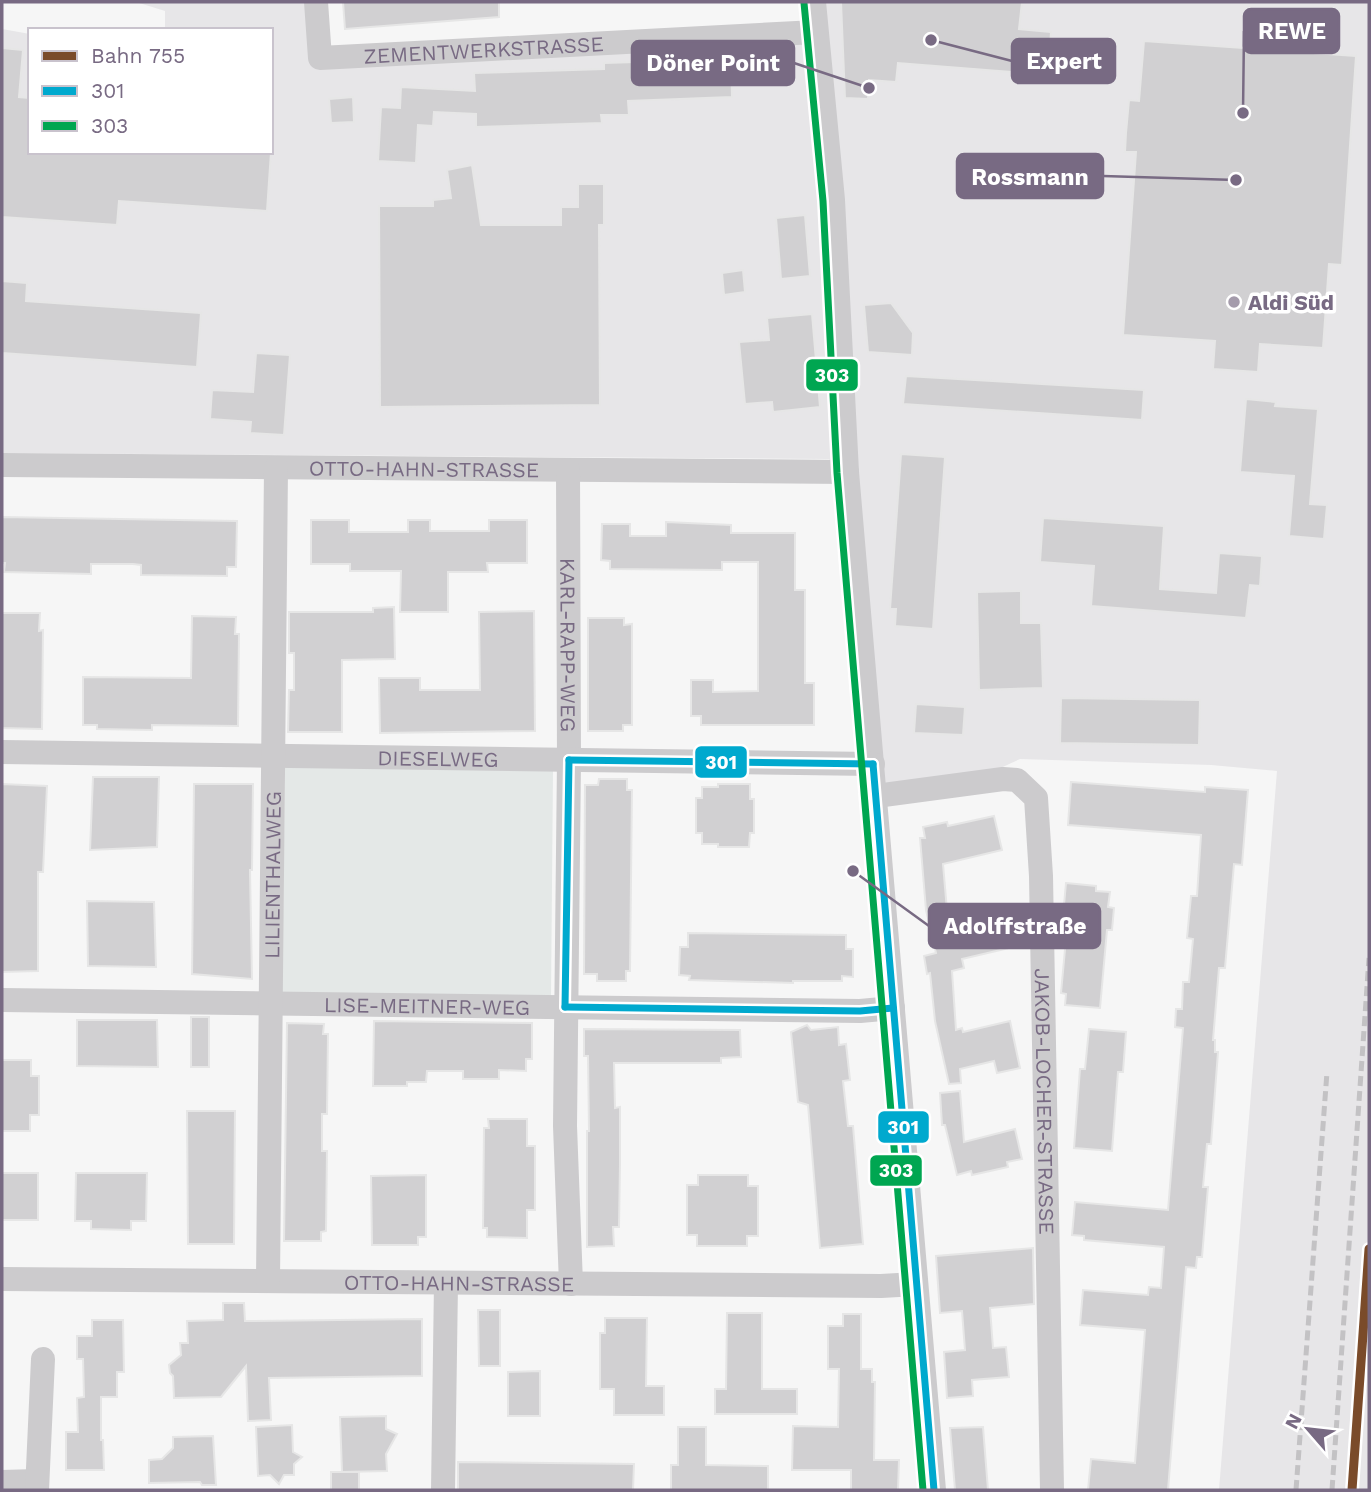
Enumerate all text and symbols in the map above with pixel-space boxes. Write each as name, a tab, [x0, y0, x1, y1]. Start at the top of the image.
callout: REWE	[1244, 9, 1339, 53]
text: REWE	[1258, 18, 1326, 45]
legend	[28, 28, 273, 154]
street label: ZEMENTWERKSTRASSE	[363, 31, 604, 68]
callout: Expert	[1012, 39, 1115, 83]
callout: Döner Point	[632, 41, 794, 85]
text: Bahn 755	[91, 43, 185, 68]
text: Expert	[1026, 48, 1102, 75]
text: Döner Point	[646, 50, 780, 77]
text: 301	[91, 78, 125, 103]
text: 303	[91, 113, 128, 138]
callout: Rossmann	[957, 154, 1103, 198]
text: Rossmann	[971, 164, 1089, 191]
place label: Aldi Süd	[1248, 290, 1334, 315]
marker: Aldi Süd	[1226, 294, 1242, 310]
line badge: 303	[805, 358, 859, 392]
text: 303	[815, 364, 849, 387]
street label: OTTO-HAHN-STRASSE	[309, 455, 539, 482]
street label: KARL-RAPP-WEG	[556, 558, 581, 732]
street label: DIESELWEG	[377, 745, 499, 771]
line badge: 301	[694, 745, 748, 779]
text: 301	[705, 751, 737, 774]
street label: LILIENTHALWEG	[259, 791, 285, 959]
callout: Adolffstraße	[929, 904, 1100, 948]
text: Adolffstraße	[943, 913, 1087, 940]
street label: JAKOB-LOCHER-STRASSE	[1030, 968, 1060, 1235]
street label: LISE-MEITNER-WEG	[324, 992, 530, 1019]
line badge: 301	[877, 1110, 930, 1144]
text: 301	[887, 1116, 919, 1139]
line badge: 303	[869, 1154, 923, 1187]
text: 303	[879, 1159, 913, 1182]
street label: OTTO-HAHN-STRASSE	[344, 1269, 574, 1296]
north arrow	[1273, 1394, 1343, 1464]
text: N	[1280, 1410, 1307, 1433]

